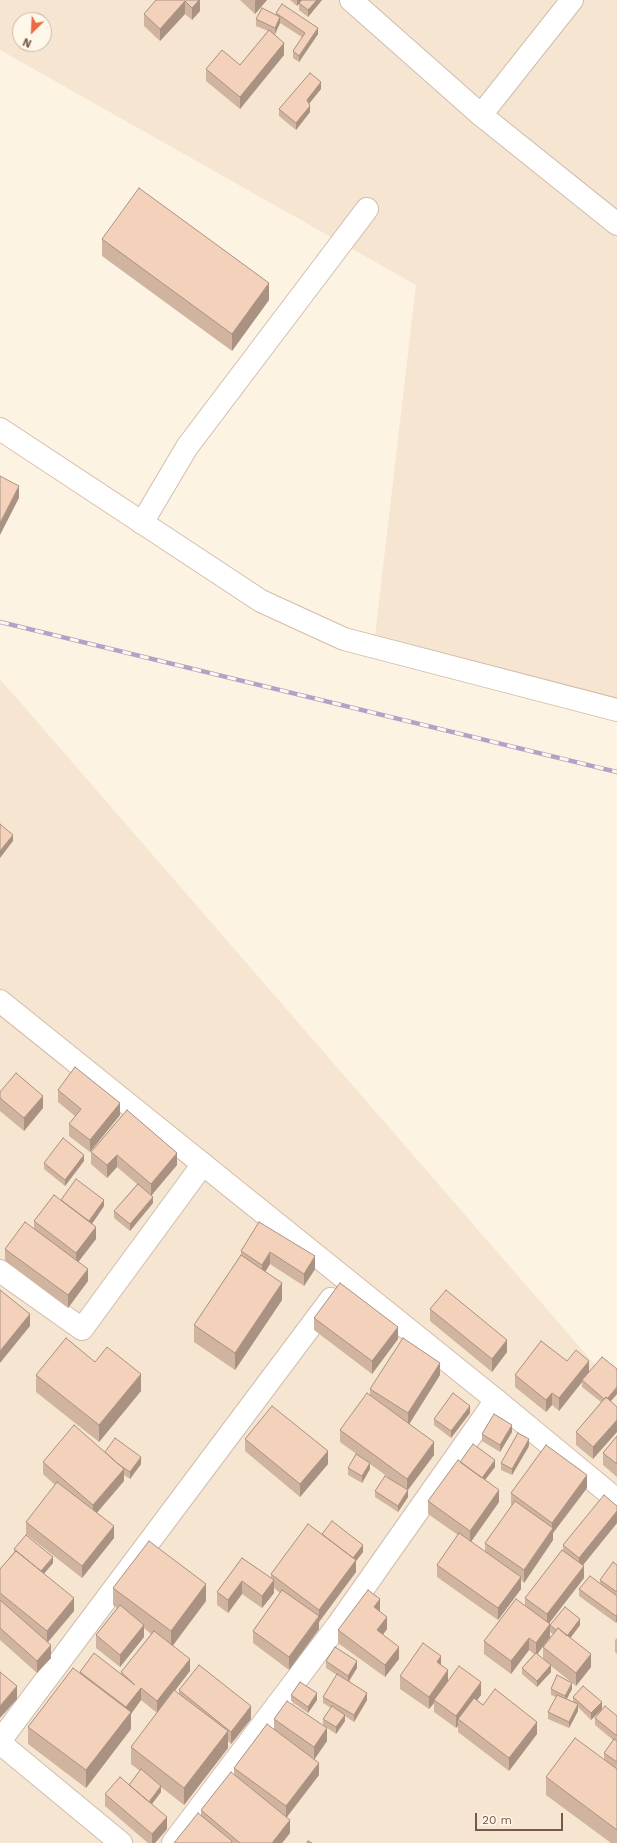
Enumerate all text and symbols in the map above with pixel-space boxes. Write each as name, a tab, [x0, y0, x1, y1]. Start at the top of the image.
north arrow	[12, 12, 52, 52]
text: N	[21, 35, 34, 50]
scale bar	[477, 1805, 565, 1831]
text: 20 m	[482, 1813, 512, 1827]

